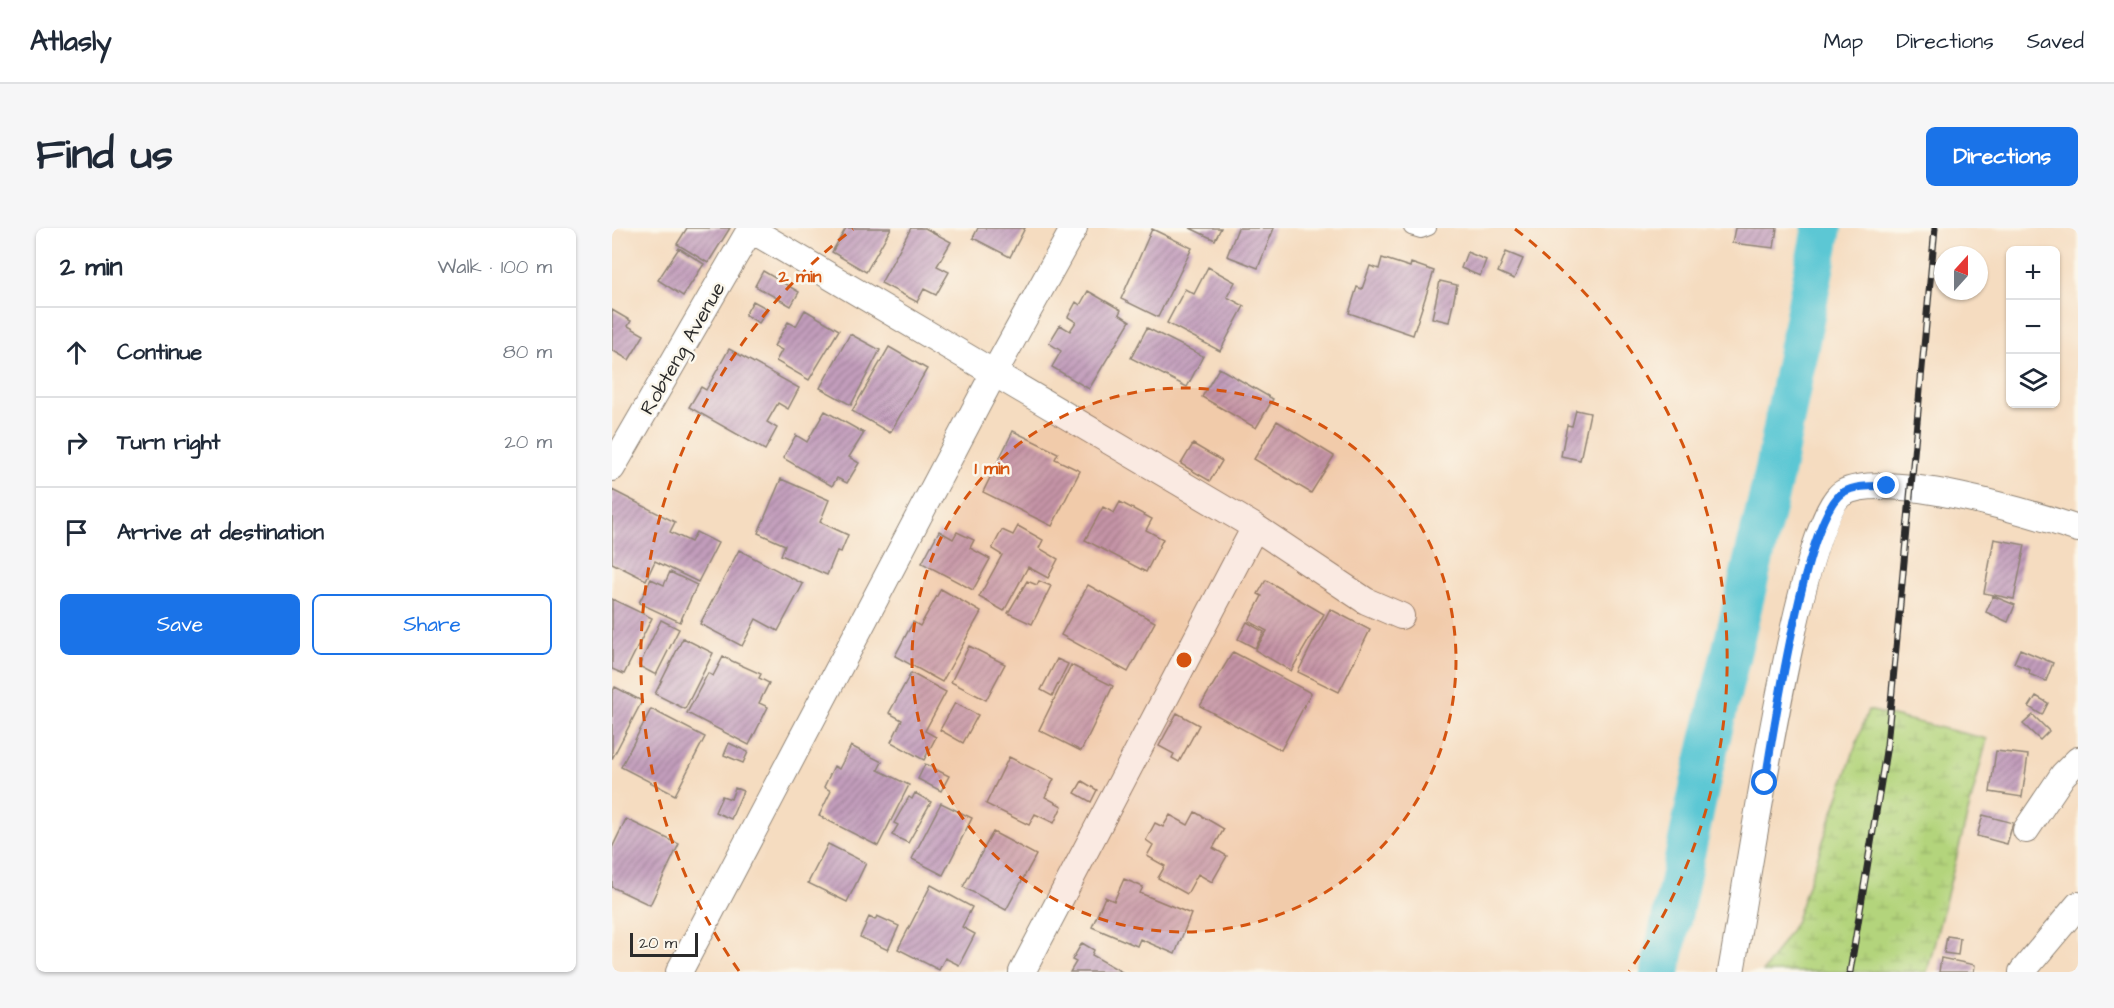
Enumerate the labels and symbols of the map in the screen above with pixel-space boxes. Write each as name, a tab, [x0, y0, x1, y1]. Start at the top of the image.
north arrow	[1934, 246, 1988, 300]
text: 2 min	[777, 264, 822, 289]
street label: Robteng Avenue	[634, 277, 733, 420]
text: 1 min	[974, 456, 1010, 481]
route end	[1873, 472, 1899, 498]
centre of rings	[1174, 650, 1194, 670]
route start	[1751, 769, 1777, 795]
scale bar	[630, 930, 698, 958]

